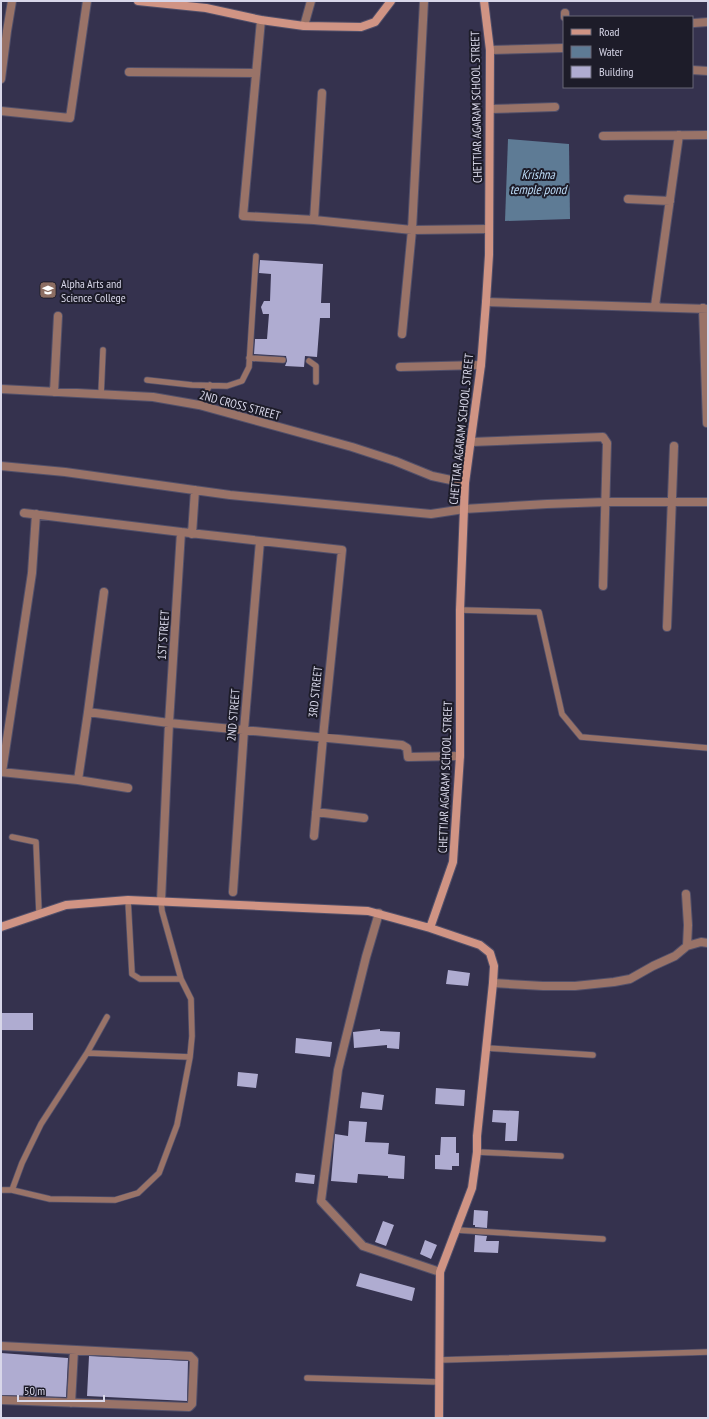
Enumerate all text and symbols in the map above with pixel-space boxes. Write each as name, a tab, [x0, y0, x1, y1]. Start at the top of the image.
legend	[563, 16, 693, 88]
text: Road	[599, 24, 619, 39]
street label: CHETTIAR AGARAM SCHOOL STREET	[467, 30, 485, 183]
text: Water	[599, 44, 624, 59]
text: Building	[599, 64, 634, 79]
water label: Krishna temple pond	[510, 166, 569, 198]
place label: Alpha Arts and Science College	[61, 276, 126, 305]
school or university icon: Alpha Arts and Science College	[38, 280, 58, 300]
street label: CHETTIAR AGARAM SCHOOL STREET	[446, 352, 476, 505]
street label: 2ND CROSS STREET	[198, 387, 283, 423]
street label: 1ST STREET	[154, 609, 172, 660]
street label: 3RD STREET	[305, 665, 325, 719]
street label: 2ND STREET	[223, 688, 243, 742]
street label: CHETTIAR AGARAM SCHOOL STREET	[435, 700, 455, 853]
scale bar	[18, 1377, 104, 1403]
text: 50 m	[24, 1383, 45, 1398]

